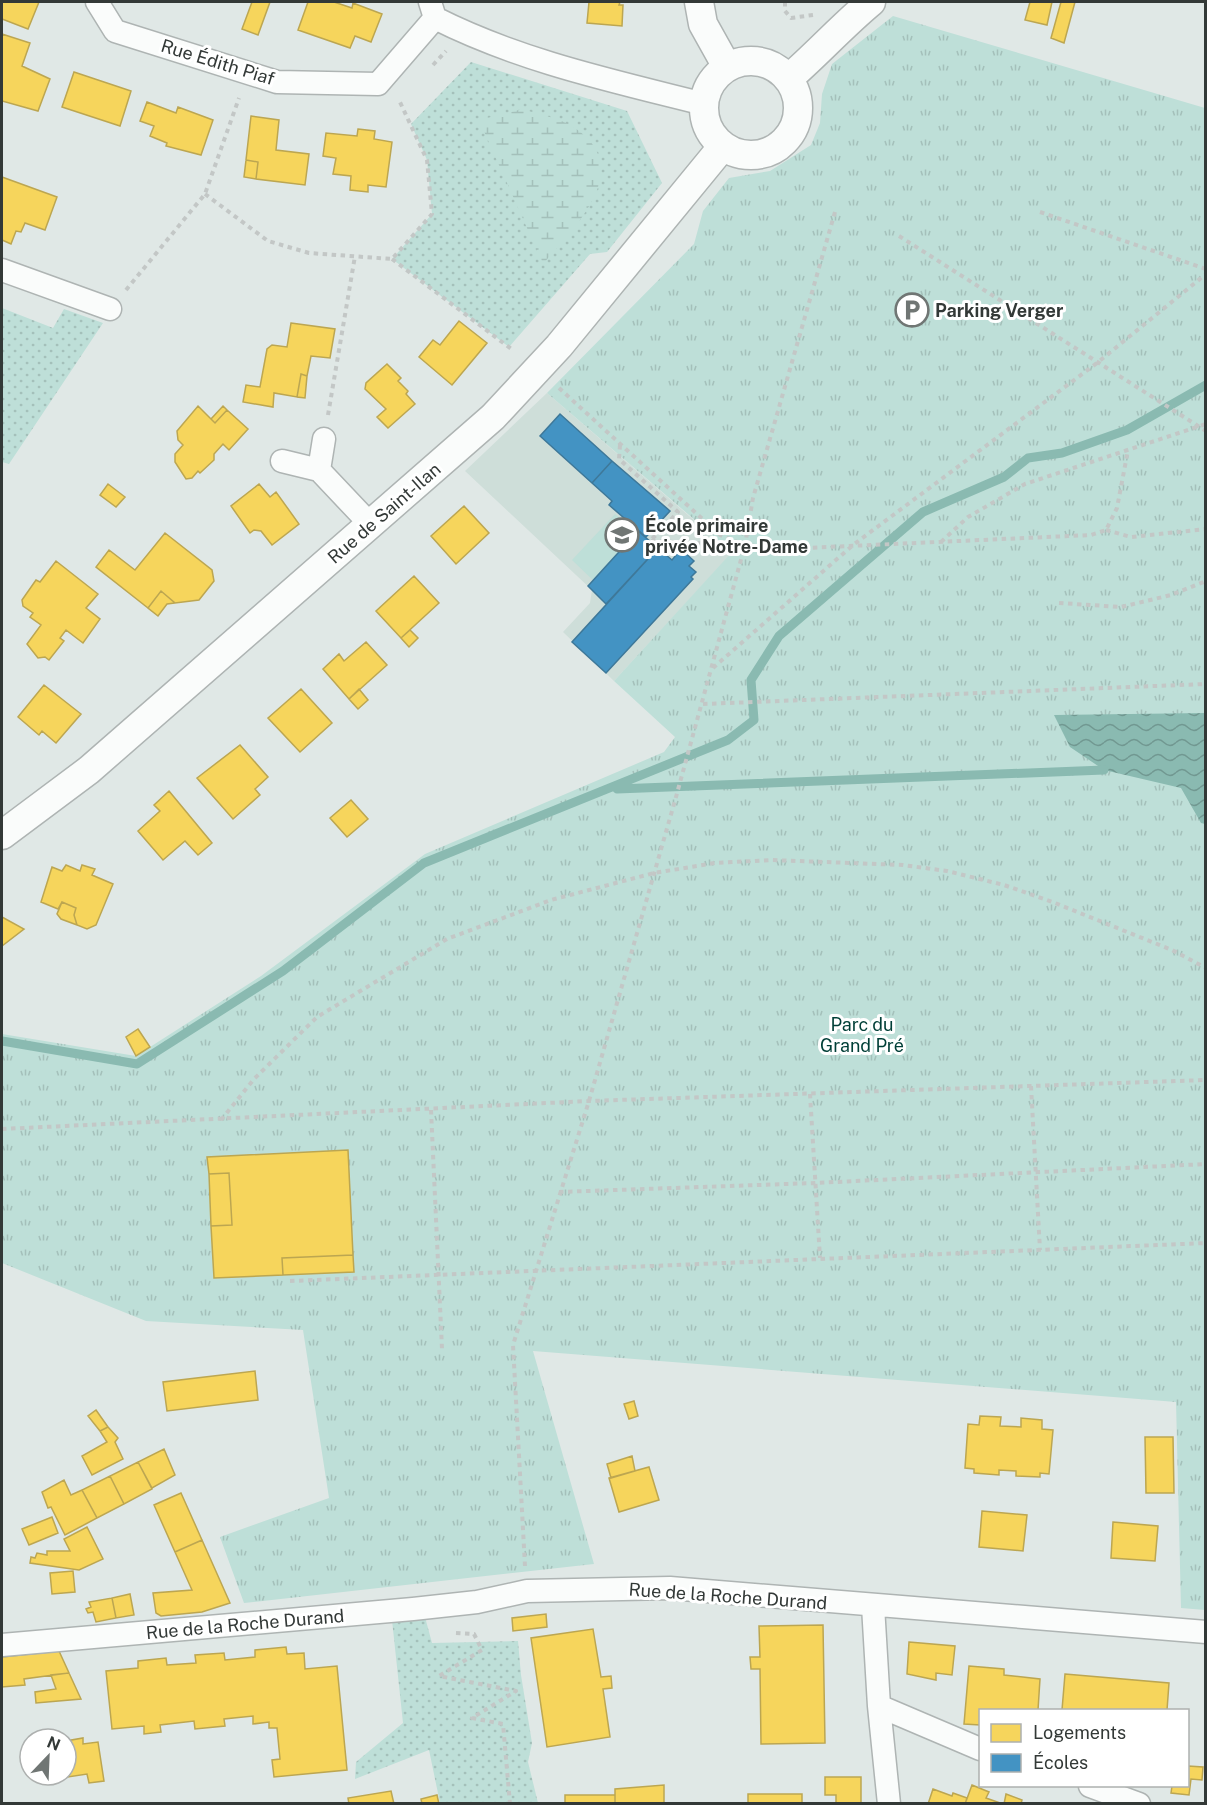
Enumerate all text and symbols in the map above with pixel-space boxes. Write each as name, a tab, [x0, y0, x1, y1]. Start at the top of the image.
street label: Rue Édith Piaf	[159, 34, 278, 89]
parking icon: Parking Verger	[894, 292, 930, 328]
place label: Parking Verger	[935, 300, 1064, 321]
street label: Rue de Saint-Ilan	[323, 458, 445, 568]
place label: École primaire privée Notre-Dame	[645, 514, 808, 557]
school or university icon: École primaire privée Notre-Dame	[604, 517, 640, 553]
park label: Parc du Grand Pré	[820, 1014, 904, 1056]
street label: Rue de la Roche Durand	[628, 1579, 828, 1613]
street label: Rue de la Roche Durand	[145, 1605, 345, 1643]
legend	[979, 1709, 1189, 1787]
text: Logements	[1033, 1722, 1126, 1743]
north arrow	[18, 1727, 78, 1787]
text: N	[44, 1732, 63, 1755]
text: Écoles	[1033, 1751, 1088, 1773]

